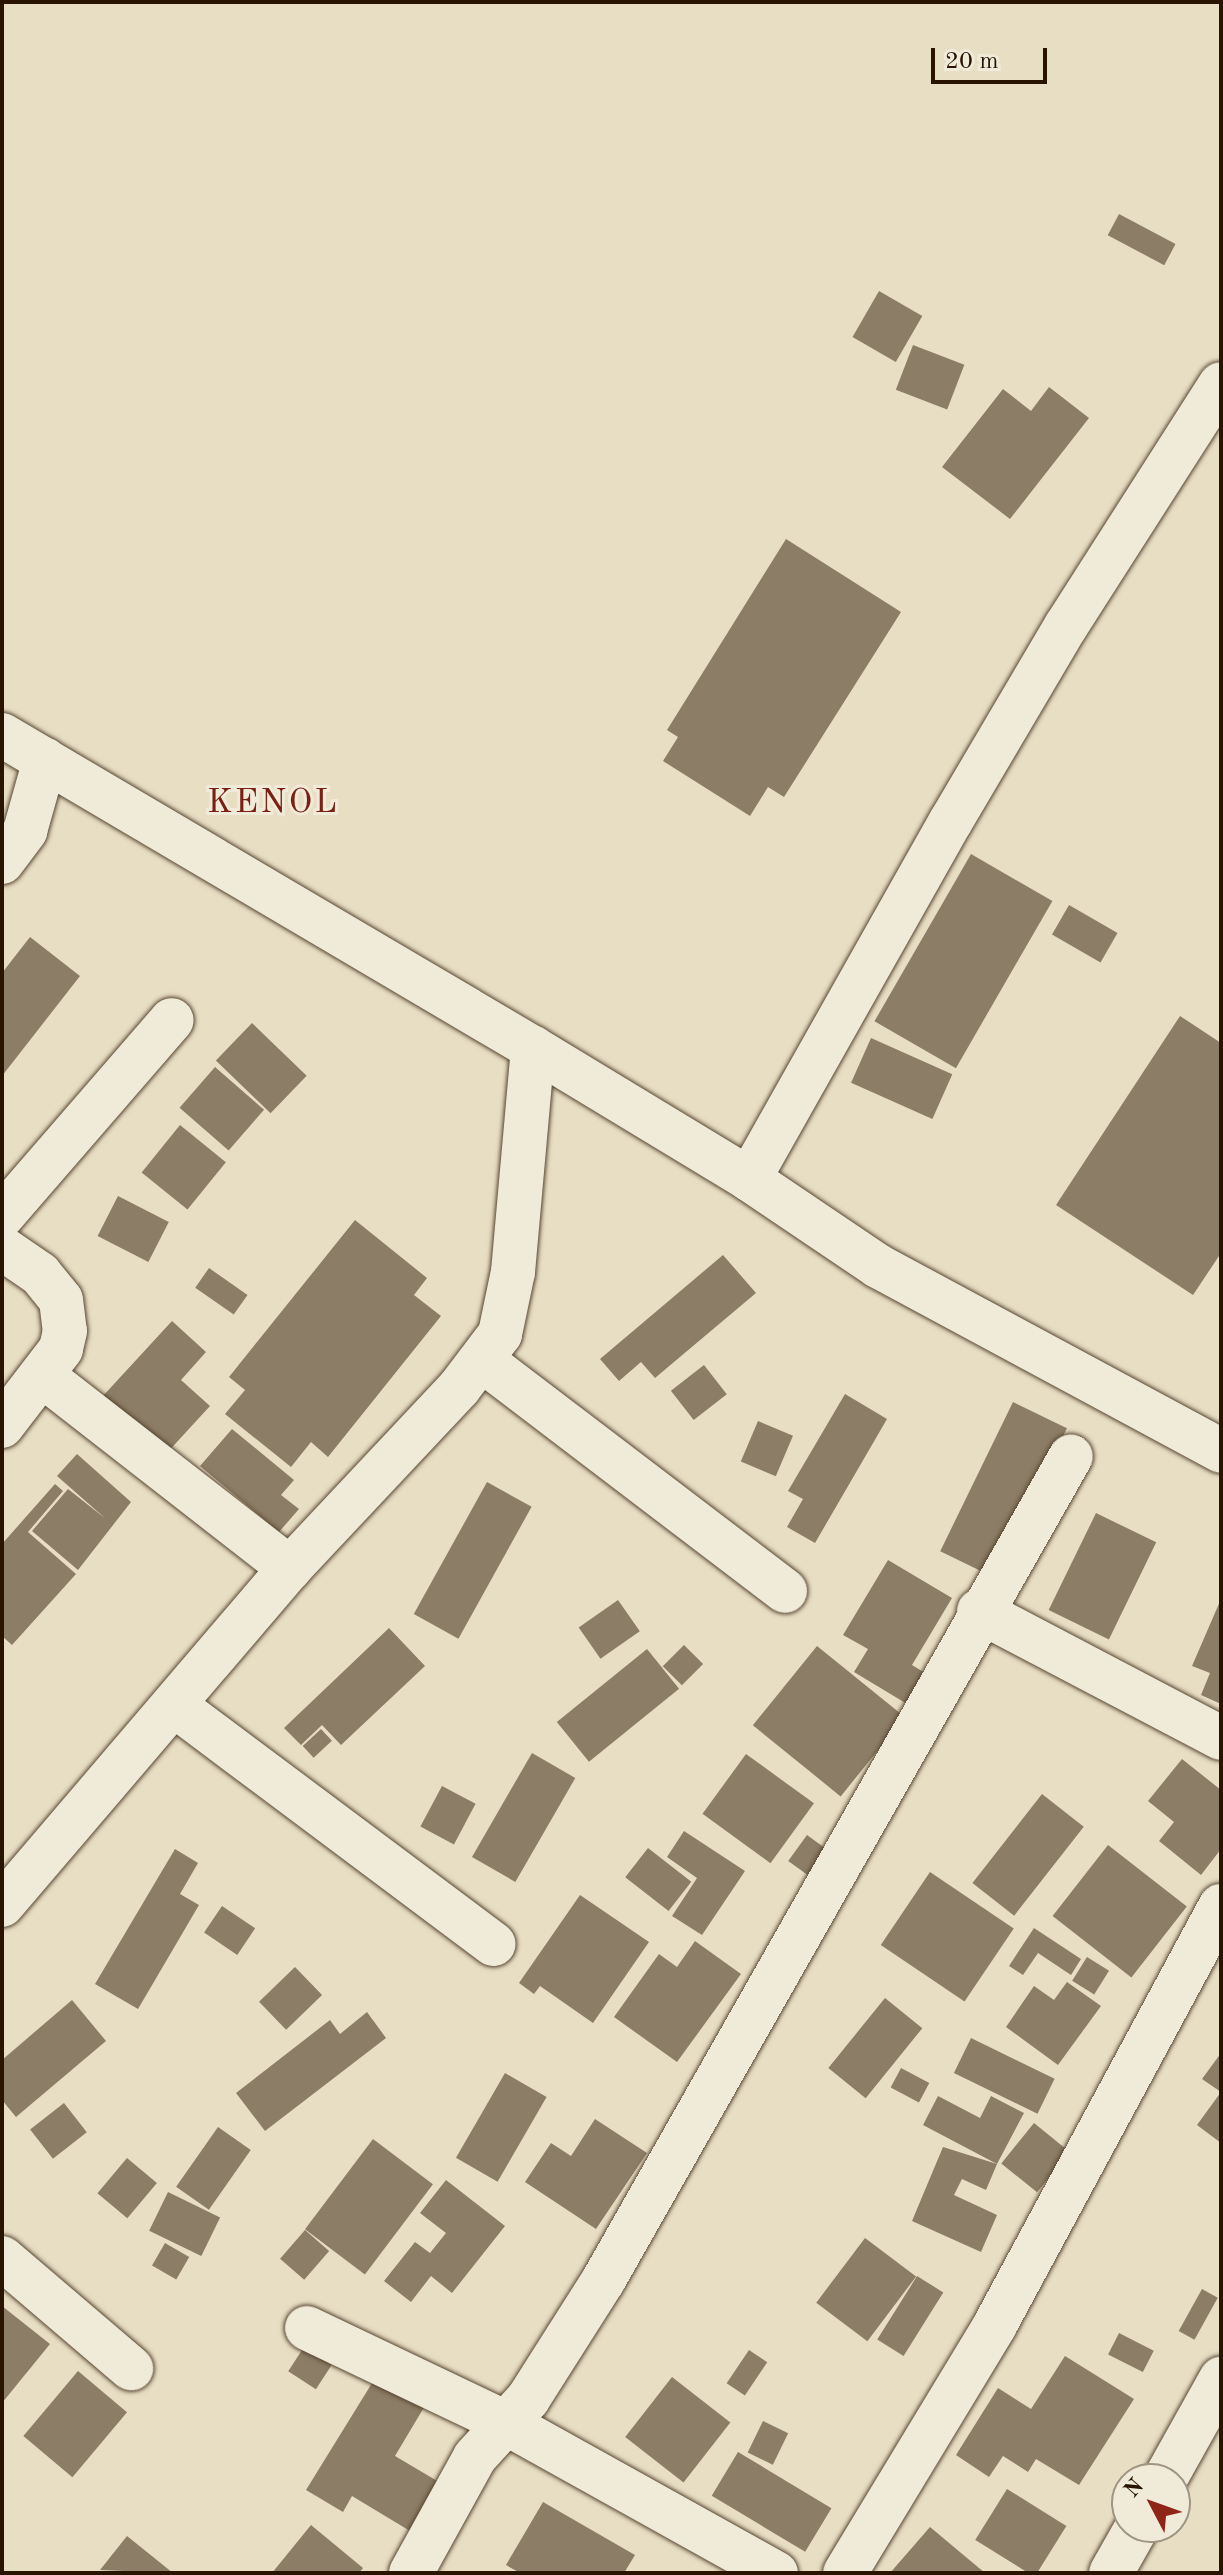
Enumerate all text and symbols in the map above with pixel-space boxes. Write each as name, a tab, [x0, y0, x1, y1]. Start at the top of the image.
scale bar	[935, 32, 1051, 82]
text: 20 m	[945, 50, 999, 74]
district label: KENOL	[207, 784, 339, 824]
north arrow	[1111, 2463, 1191, 2543]
text: N	[1121, 2475, 1148, 2502]

